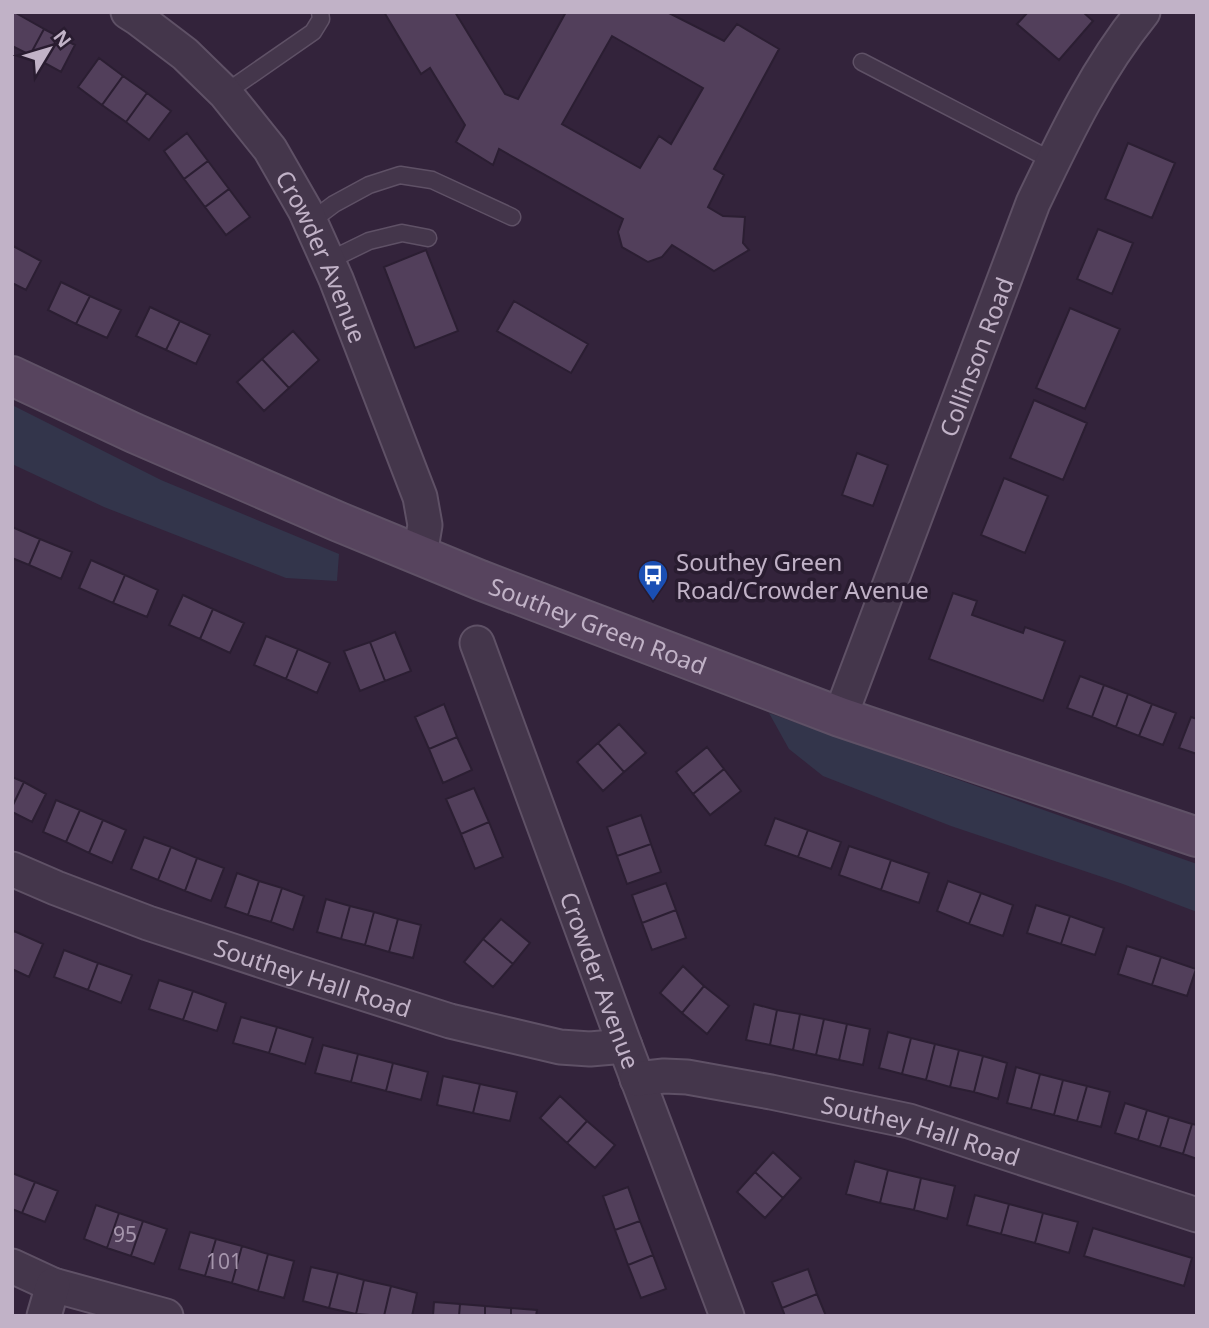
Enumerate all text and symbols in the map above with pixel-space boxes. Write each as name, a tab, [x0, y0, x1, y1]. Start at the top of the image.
north arrow	[14, 14, 84, 84]
text: N	[47, 24, 77, 53]
street label: Crowder Avenue	[269, 164, 375, 347]
street label: Collinson Road	[930, 272, 1020, 441]
place label: Southey Green Road/Crowder Avenue	[676, 545, 929, 606]
bus stop icon: Southey Green Road/Crowder Avenue	[636, 558, 670, 602]
street label: Southey Green Road	[485, 569, 712, 681]
street label: Crowder Avenue	[553, 887, 649, 1073]
street label: Southey Hall Road	[210, 930, 416, 1024]
street label: Southey Hall Road	[818, 1087, 1024, 1173]
house number: 95	[113, 1220, 137, 1248]
house number: 101	[206, 1247, 242, 1275]

